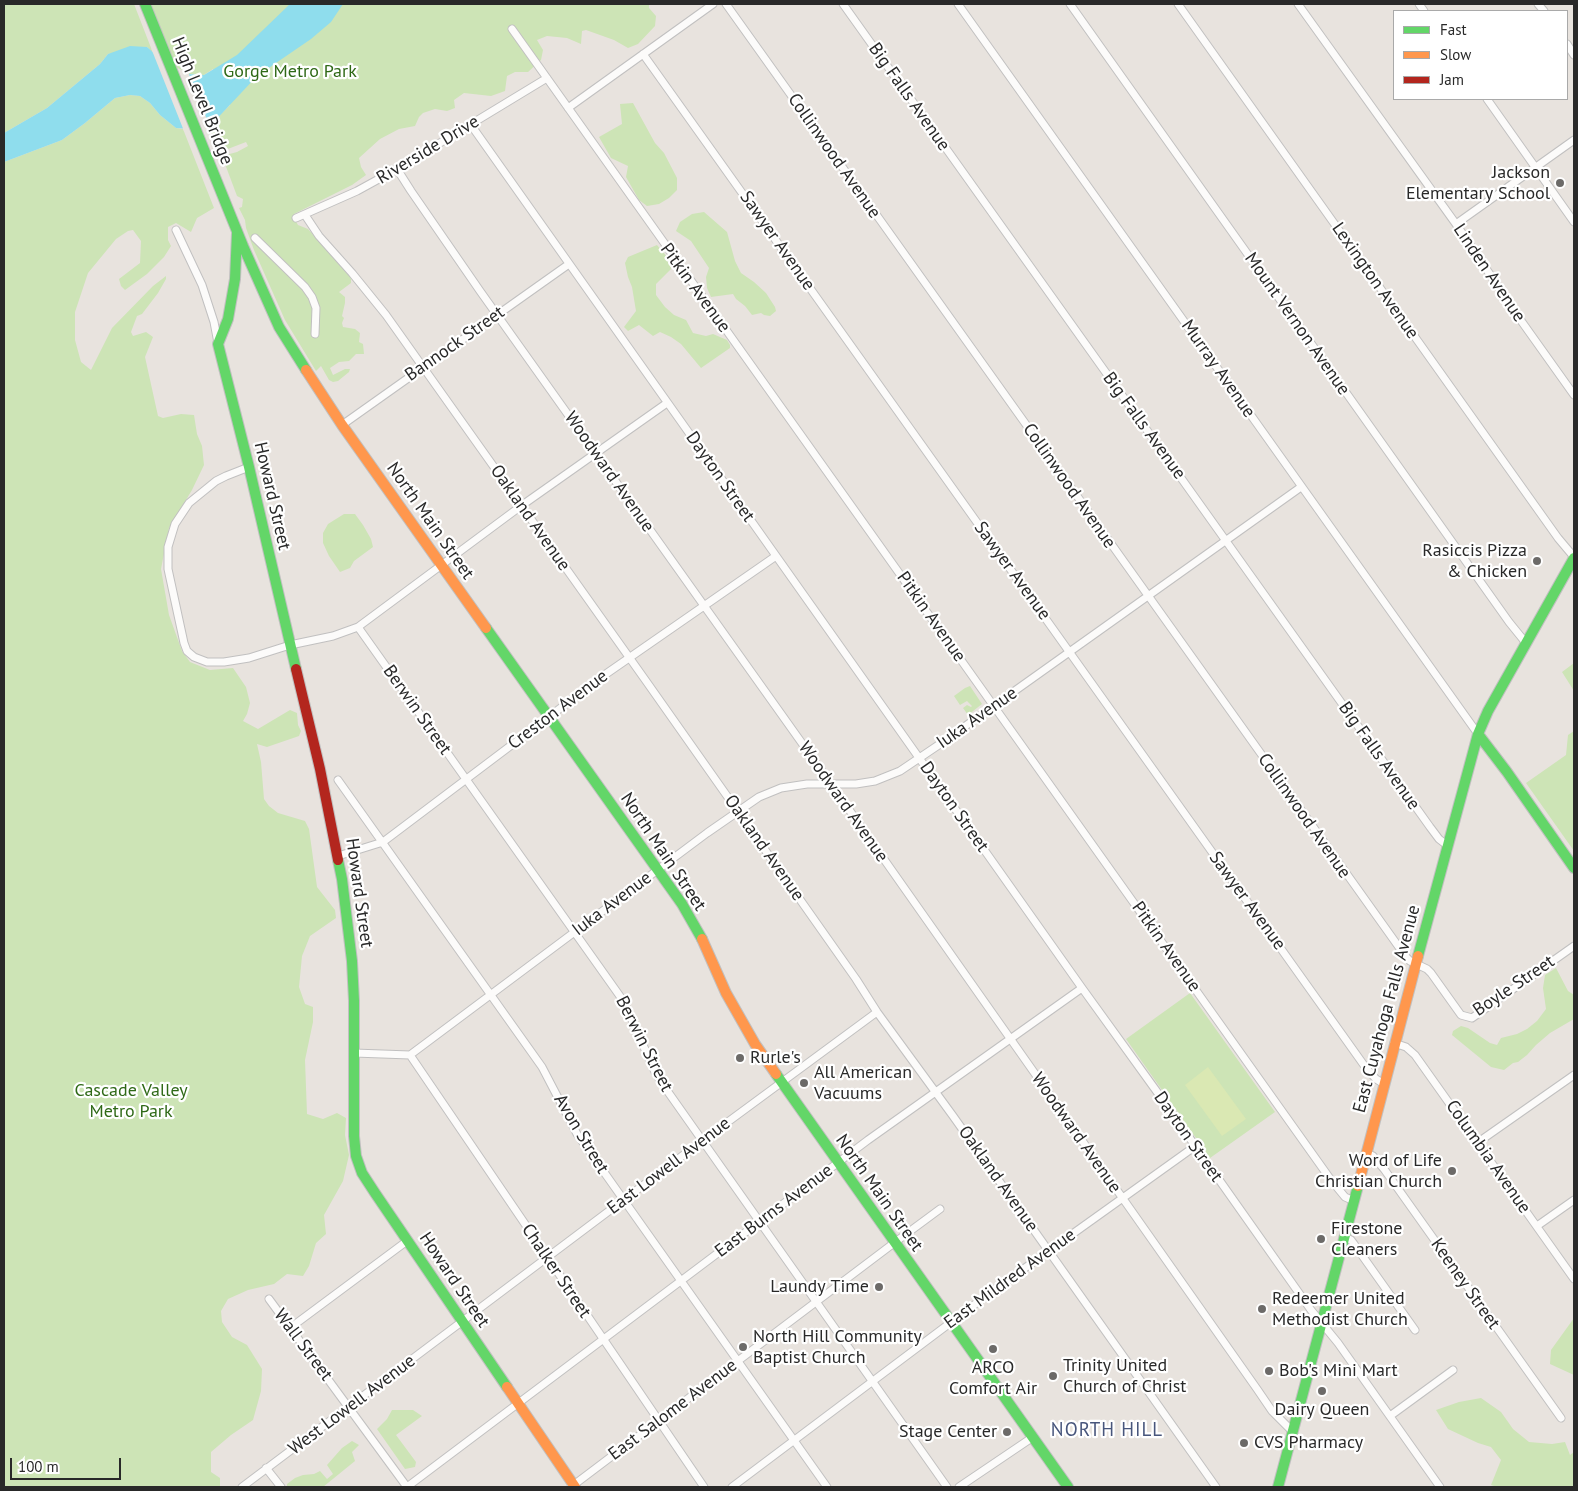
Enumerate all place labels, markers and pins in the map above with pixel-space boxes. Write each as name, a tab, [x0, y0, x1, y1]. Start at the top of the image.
place label: Jackson Elementary School	[1406, 162, 1550, 204]
marker: Jackson Elementary School	[1554, 177, 1566, 189]
place label: Rasiccis Pizza & Chicken	[1422, 540, 1527, 582]
marker: Rasiccis Pizza & Chicken	[1531, 555, 1543, 567]
place label: Rurle's	[750, 1047, 801, 1069]
marker: Rurle's	[734, 1052, 746, 1064]
place label: All American Vacuums	[814, 1062, 912, 1104]
marker: All American Vacuums	[798, 1077, 810, 1089]
place label: Word of Life Christian Church	[1315, 1150, 1442, 1192]
marker: Word of Life Christian Church	[1446, 1165, 1458, 1177]
place label: Firestone Cleaners	[1331, 1218, 1403, 1260]
marker: Firestone Cleaners	[1315, 1233, 1327, 1245]
place label: Laundy Time	[770, 1276, 869, 1298]
marker: Laundy Time	[873, 1281, 885, 1293]
place label: Redeemer United Methodist Church	[1272, 1288, 1408, 1330]
marker: Redeemer United Methodist Church	[1256, 1303, 1268, 1315]
place label: North Hill Community Baptist Church	[753, 1326, 922, 1368]
marker: North Hill Community Baptist Church	[737, 1341, 749, 1353]
marker: ARCO Comfort Air	[987, 1343, 999, 1355]
place label: Trinity United Church of Christ	[1063, 1355, 1186, 1398]
place label: ARCO Comfort Air	[949, 1357, 1037, 1400]
place label: Bob's Mini Mart	[1279, 1360, 1398, 1382]
marker: Bob's Mini Mart	[1263, 1365, 1275, 1377]
marker: Trinity United Church of Christ	[1047, 1370, 1059, 1382]
marker: Dairy Queen	[1316, 1385, 1328, 1397]
place label: Dairy Queen	[1275, 1399, 1369, 1421]
place label: Stage Center	[899, 1421, 997, 1443]
marker: Stage Center	[1001, 1426, 1013, 1438]
place label: CVS Pharmacy	[1254, 1432, 1363, 1454]
marker: CVS Pharmacy	[1238, 1437, 1250, 1449]

